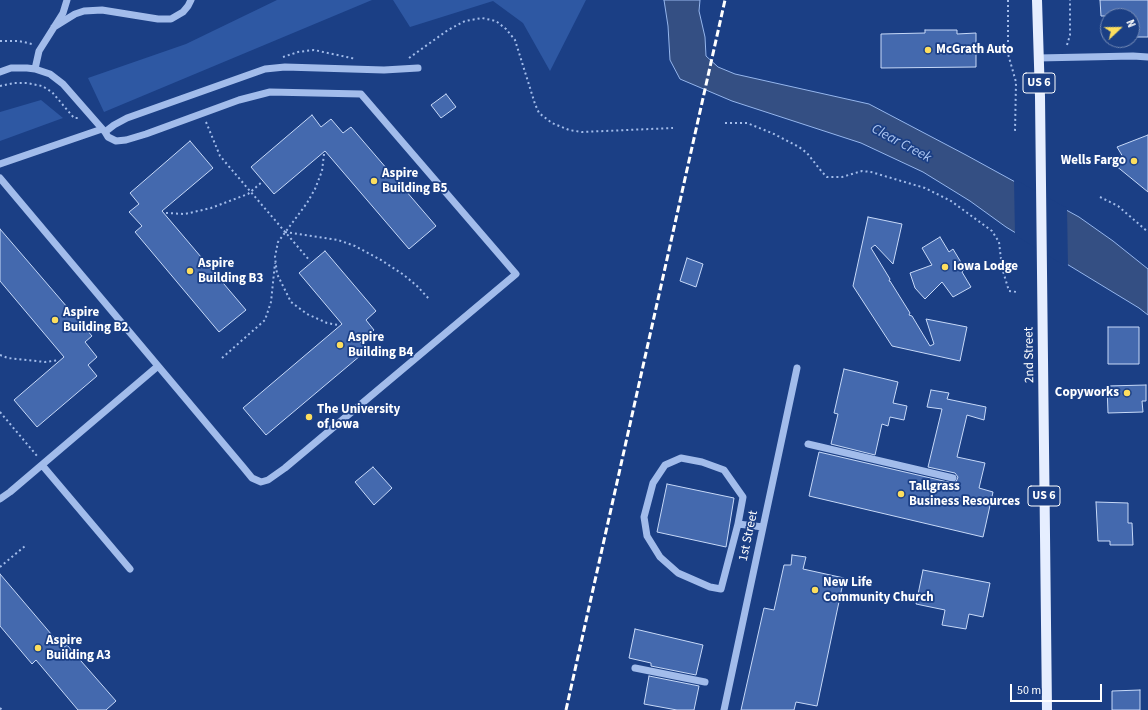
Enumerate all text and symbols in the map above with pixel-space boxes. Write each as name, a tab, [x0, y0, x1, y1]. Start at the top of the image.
north arrow	[1100, 8, 1140, 48]
text: N	[1122, 17, 1139, 30]
place label: McGrath Auto	[936, 42, 1013, 58]
marker: McGrath Auto	[923, 45, 933, 55]
road number: US 6	[1023, 73, 1055, 93]
water label: Clear Creek	[868, 121, 934, 167]
place label: Wells Fargo	[1061, 153, 1126, 169]
marker: Wells Fargo	[1129, 156, 1139, 166]
place label: Aspire Building B5	[382, 166, 447, 197]
marker: Aspire Building B5	[369, 176, 379, 186]
place label: Aspire Building B3	[198, 256, 263, 287]
place label: Iowa Lodge	[953, 259, 1018, 275]
marker: Iowa Lodge	[940, 262, 950, 272]
marker: Aspire Building B3	[185, 266, 195, 276]
place label: Aspire Building B2	[63, 305, 128, 336]
marker: Aspire Building B2	[50, 315, 60, 325]
street label: 2nd Street	[1022, 327, 1038, 383]
place label: Aspire Building B4	[348, 330, 413, 361]
marker: Aspire Building B4	[335, 340, 345, 350]
place label: Copyworks	[1055, 385, 1119, 401]
marker: Copyworks	[1122, 388, 1132, 398]
place label: The University of Iowa	[317, 402, 400, 433]
marker: The University of Iowa	[304, 412, 314, 422]
place label: Tallgrass Business Resources	[909, 479, 1020, 510]
road number: US 6	[1028, 486, 1060, 506]
marker: Tallgrass Business Resources	[896, 489, 906, 499]
street label: 1st Street	[736, 509, 762, 563]
place label: New Life Community Church	[823, 575, 934, 606]
marker: New Life Community Church	[810, 585, 820, 595]
place label: Aspire Building A3	[46, 633, 111, 664]
marker: Aspire Building A3	[33, 643, 43, 653]
scale bar	[1012, 676, 1104, 702]
text: 50 m	[1017, 682, 1041, 699]

